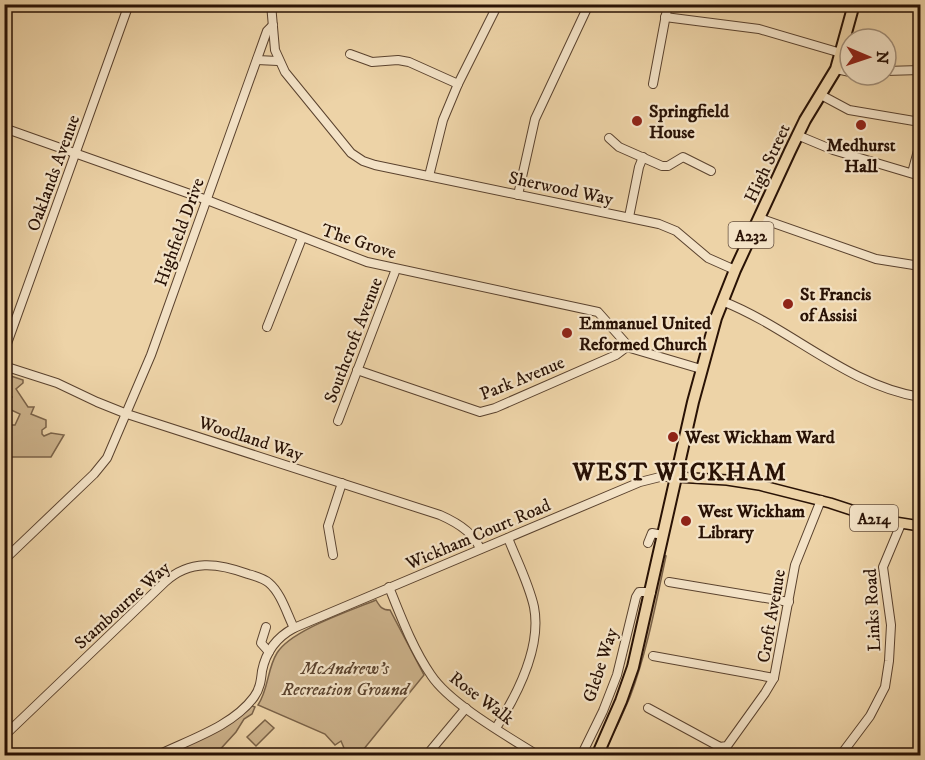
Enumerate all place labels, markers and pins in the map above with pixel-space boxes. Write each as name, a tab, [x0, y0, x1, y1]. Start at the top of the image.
place label: Springfield House	[649, 101, 730, 144]
marker: Springfield House	[630, 114, 644, 128]
marker: Medhurst Hall	[854, 118, 868, 132]
place label: Medhurst Hall	[826, 135, 896, 178]
place label: St Francis of Assisi	[800, 284, 871, 327]
marker: St Francis of Assisi	[781, 297, 795, 311]
place label: Emmanuel United Reformed Church	[579, 313, 712, 356]
marker: Emmanuel United Reformed Church	[560, 326, 574, 340]
place label: West Wickham Ward	[684, 427, 836, 449]
marker: West Wickham Ward	[666, 430, 680, 444]
place label: West Wickham Library	[697, 501, 806, 544]
marker: West Wickham Library	[679, 514, 693, 528]

